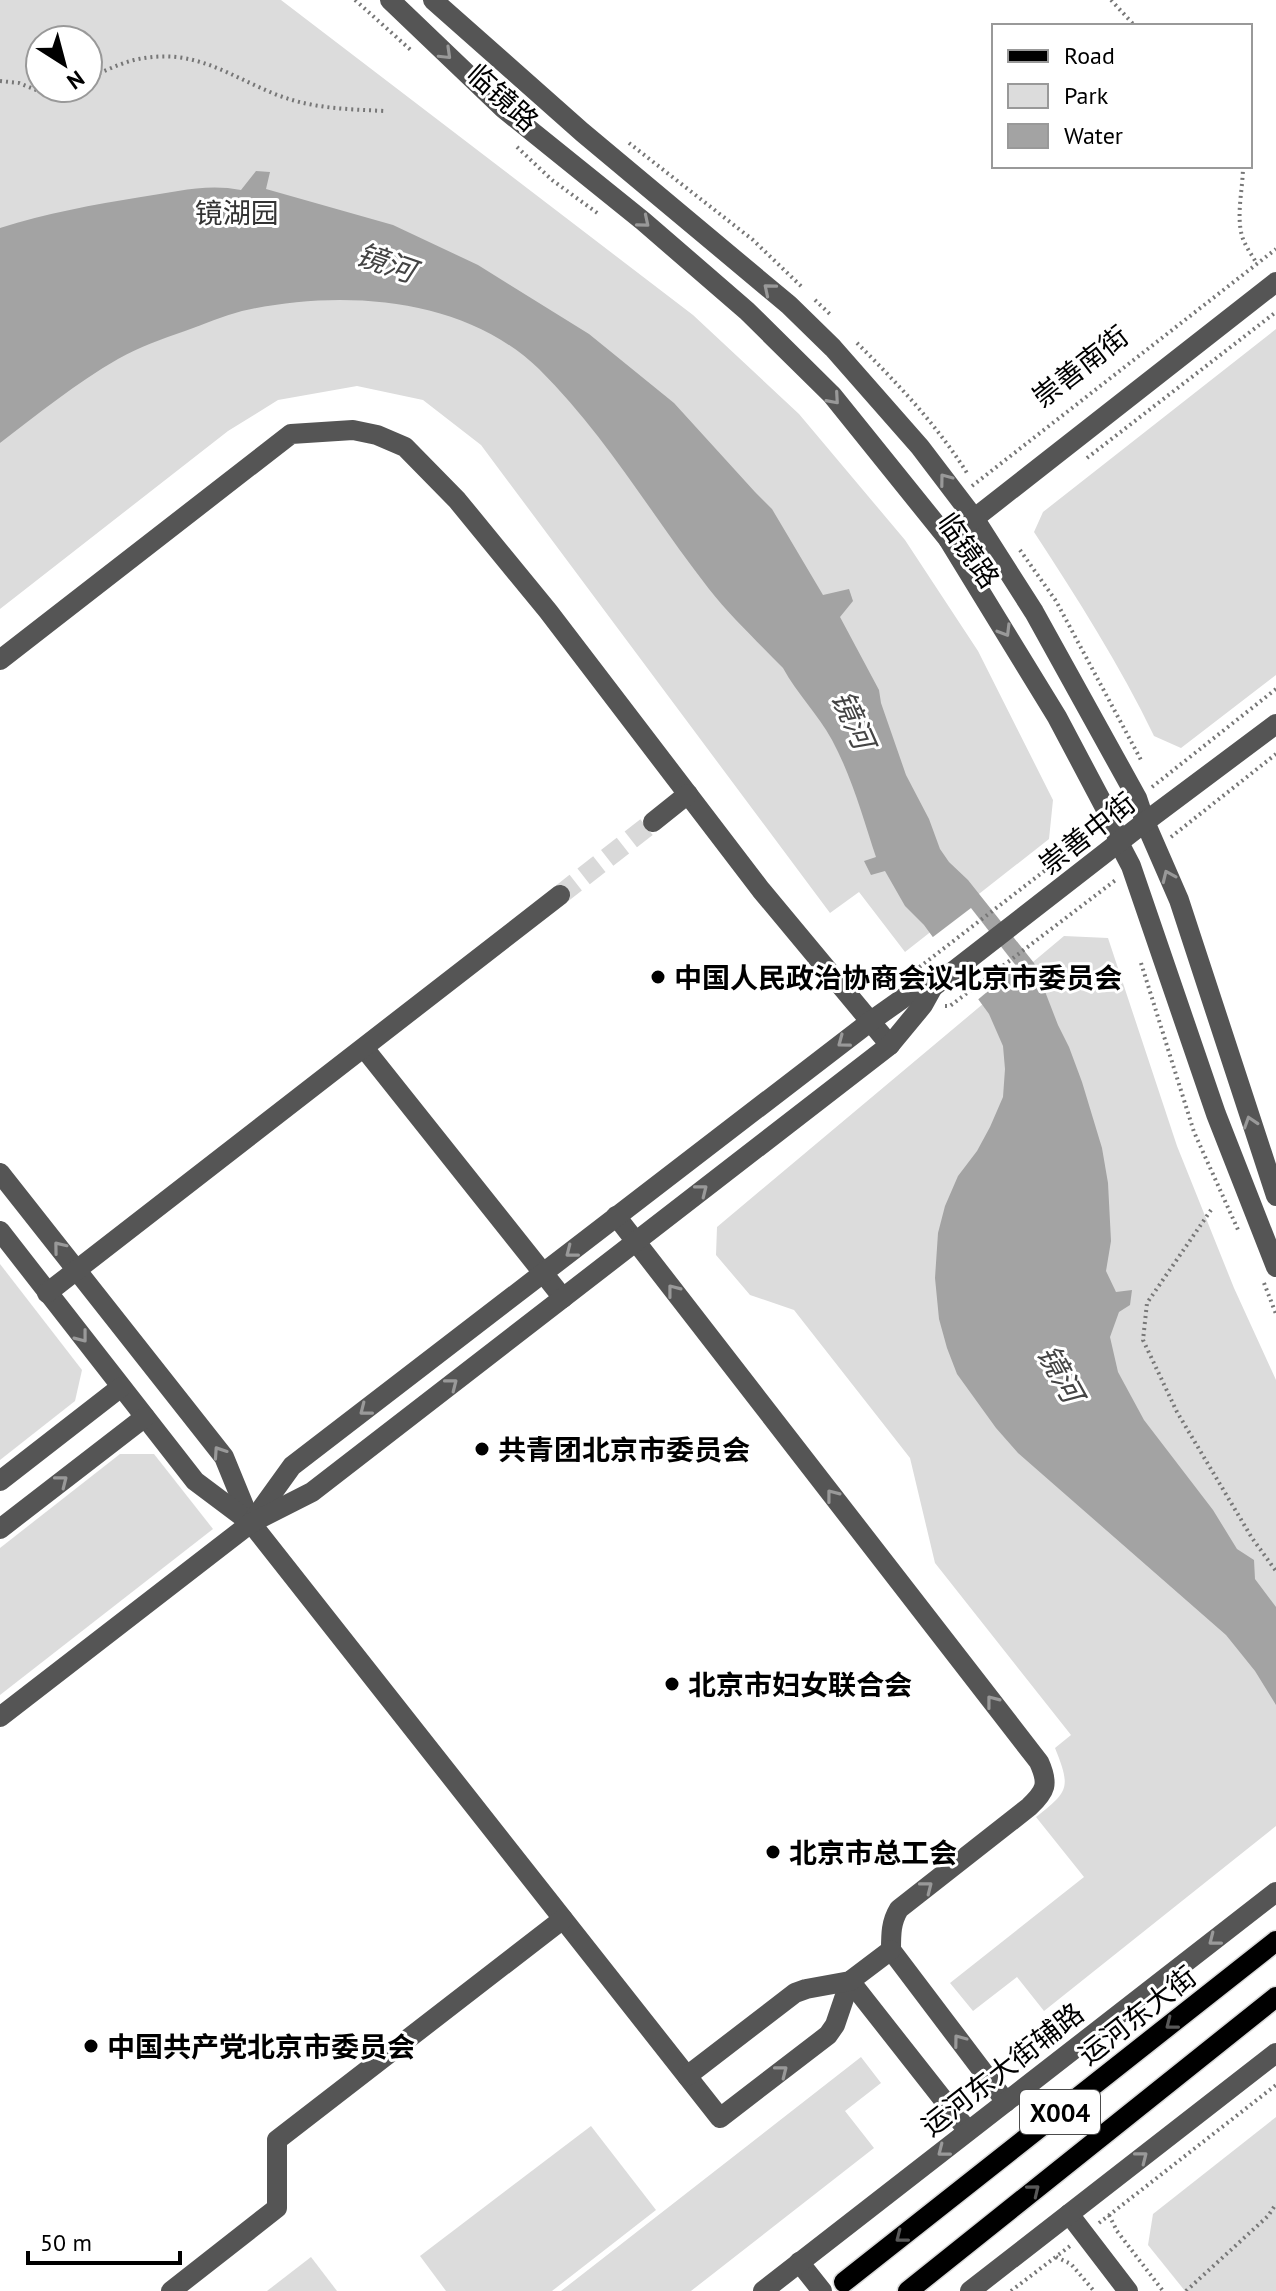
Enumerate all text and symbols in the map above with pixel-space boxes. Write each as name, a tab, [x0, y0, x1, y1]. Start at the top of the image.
north arrow	[24, 24, 104, 104]
legend	[992, 24, 1252, 168]
text: Road	[1064, 40, 1115, 71]
one-way arrow	[437, 45, 451, 59]
street label: 临镜路	[459, 55, 547, 139]
text: N	[62, 65, 90, 96]
text: Park	[1064, 80, 1109, 111]
text: Water	[1064, 120, 1123, 151]
park label: 镜湖园	[195, 194, 279, 231]
one-way arrow	[635, 212, 649, 227]
water label: 镜河	[351, 234, 425, 292]
one-way arrow	[764, 284, 778, 299]
street label: 崇善南街	[1024, 317, 1136, 415]
one-way arrow	[825, 390, 839, 405]
one-way arrow	[940, 474, 955, 488]
street label: 临镜路	[930, 505, 1008, 595]
one-way arrow	[995, 622, 1010, 637]
water label: 镜河	[824, 684, 886, 759]
street label: 崇善中街	[1031, 784, 1143, 882]
one-way arrow	[1162, 869, 1178, 884]
place label: 中国人民政治协商会议北京市委员会	[674, 959, 1122, 996]
marker: 中国人民政治协商会议北京市委员会	[649, 968, 667, 986]
one-way arrow	[838, 1032, 852, 1046]
one-way arrow	[1244, 1116, 1260, 1130]
one-way arrow	[693, 1186, 708, 1200]
one-way arrow	[54, 1242, 69, 1256]
one-way arrow	[565, 1242, 580, 1256]
one-way arrow	[668, 1285, 683, 1299]
one-way arrow	[72, 1328, 86, 1343]
water label: 镜河	[1029, 1337, 1095, 1413]
one-way arrow	[443, 1379, 458, 1393]
one-way arrow	[359, 1401, 374, 1415]
place label: 共青团北京市委员会	[498, 1431, 750, 1468]
marker: 共青团北京市委员会	[473, 1440, 491, 1458]
one-way arrow	[214, 1446, 229, 1460]
one-way arrow	[53, 1476, 67, 1491]
one-way arrow	[828, 1490, 842, 1504]
place label: 北京市妇女联合会	[688, 1666, 912, 1703]
marker: 北京市妇女联合会	[663, 1675, 681, 1693]
one-way arrow	[987, 1695, 1001, 1710]
place label: 北京市总工会	[789, 1834, 957, 1871]
marker: 北京市总工会	[764, 1843, 782, 1861]
one-way arrow	[918, 1883, 933, 1897]
one-way arrow	[1209, 1930, 1223, 1944]
street label: 运河东大街	[1070, 1957, 1204, 2073]
street label: 运河东大街辅路	[913, 1994, 1091, 2144]
one-way arrow	[1166, 2014, 1180, 2029]
place label: 中国共产党北京市委员会	[107, 2028, 415, 2065]
one-way arrow	[955, 2034, 969, 2049]
marker: 中国共产党北京市委员会	[82, 2037, 100, 2055]
one-way arrow	[773, 2066, 788, 2080]
road number: X004	[1020, 2090, 1100, 2134]
one-way arrow	[937, 2141, 952, 2155]
one-way arrow	[1133, 2153, 1148, 2167]
one-way arrow	[1025, 2185, 1040, 2200]
scale bar	[28, 2215, 180, 2265]
text: 50 m	[40, 2227, 92, 2258]
one-way arrow	[895, 2228, 910, 2242]

